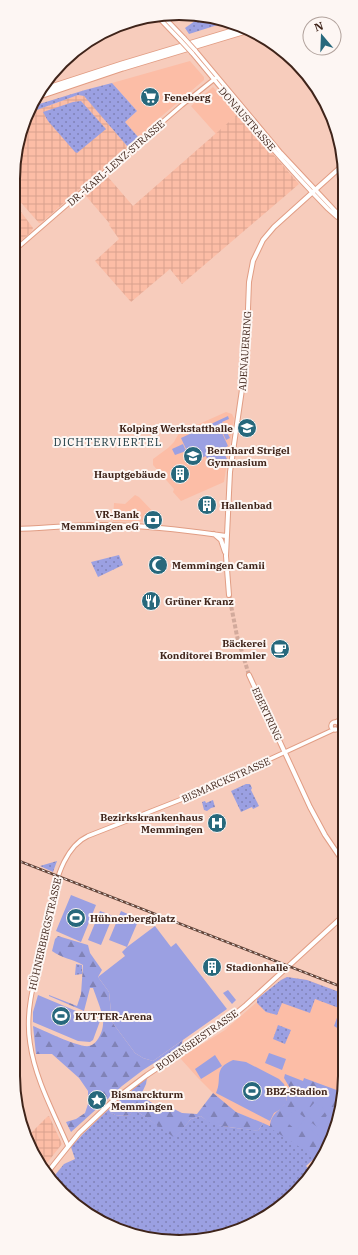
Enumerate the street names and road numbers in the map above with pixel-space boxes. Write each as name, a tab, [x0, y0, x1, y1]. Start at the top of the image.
street label: DONAUSTRASSE	[216, 85, 278, 153]
street label: DR.-KARL-LENZ-STRASSE	[65, 117, 167, 209]
street label: ADENAUERRING	[236, 311, 254, 391]
street label: EBERTRING	[249, 685, 285, 743]
street label: BISMARCKSTRASSE	[180, 755, 272, 805]
street label: HÜHNERBERGSTRASSE	[26, 877, 64, 991]
street label: BODENSEESTRASSE	[153, 1007, 241, 1073]

